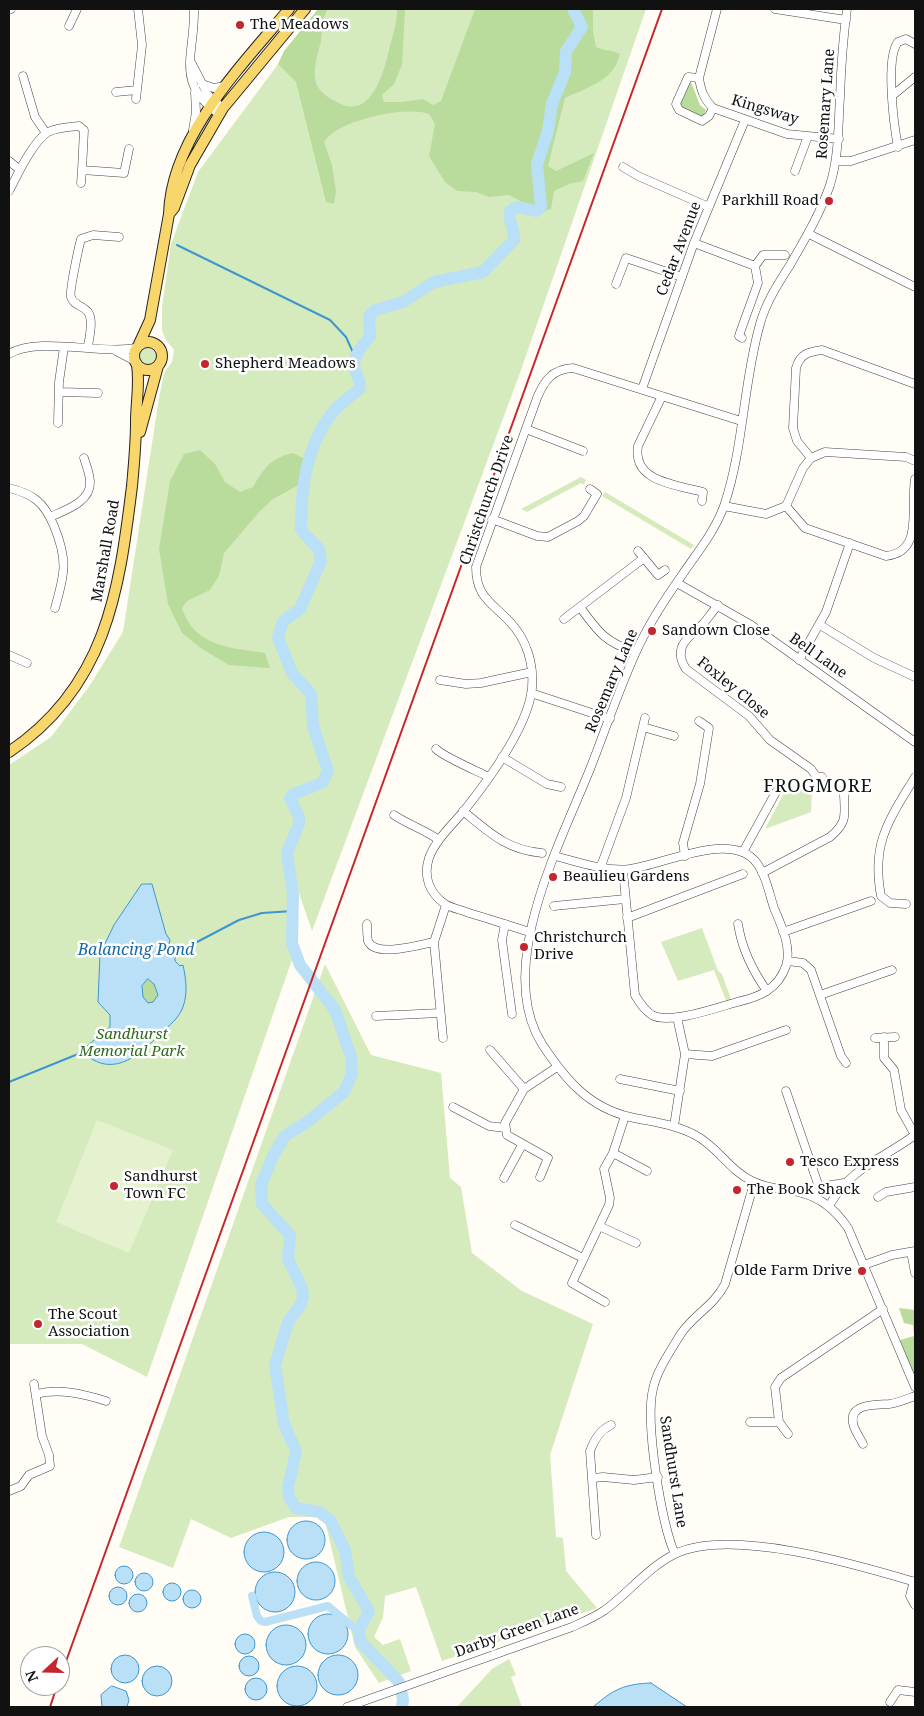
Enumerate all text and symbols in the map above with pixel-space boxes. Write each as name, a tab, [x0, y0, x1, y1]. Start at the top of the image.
place label: The Meadows	[250, 16, 349, 34]
marker: The Meadows	[234, 19, 246, 31]
street label: Rosemary Lane	[813, 48, 839, 160]
street label: Kingsway	[729, 91, 801, 129]
place label: Parkhill Road	[722, 192, 819, 210]
marker: Parkhill Road	[823, 195, 835, 207]
street label: Cedar Avenue	[653, 199, 705, 299]
place label: Shepherd Meadows	[215, 355, 356, 373]
marker: Shepherd Meadows	[199, 358, 211, 370]
street label: Christchurch Drive	[456, 433, 518, 567]
street label: Marshall Road	[88, 498, 124, 604]
place label: Sandown Close	[662, 622, 770, 640]
marker: Sandown Close	[646, 625, 658, 637]
street label: Rosemary Lane	[582, 626, 642, 736]
street label: Bell Lane	[786, 630, 850, 682]
street label: Foxley Close	[693, 653, 773, 723]
district label: FROGMORE	[762, 776, 874, 798]
place label: Beaulieu Gardens	[563, 868, 690, 886]
marker: Beaulieu Gardens	[547, 871, 559, 883]
place label: Christchurch Drive	[534, 929, 627, 964]
water label: Balancing Pond	[78, 940, 194, 960]
marker: Christchurch Drive	[518, 941, 530, 953]
park label: Sandhurst Memorial Park	[79, 1026, 185, 1061]
place label: Tesco Express	[800, 1153, 899, 1171]
marker: Tesco Express	[784, 1156, 796, 1168]
place label: Sandhurst Town FC	[124, 1168, 198, 1203]
marker: Sandhurst Town FC	[108, 1180, 120, 1192]
place label: The Book Shack	[747, 1181, 860, 1199]
marker: The Book Shack	[731, 1184, 743, 1196]
place label: Olde Farm Drive	[734, 1262, 852, 1280]
marker: Olde Farm Drive	[856, 1265, 868, 1277]
place label: The Scout Association	[48, 1306, 130, 1341]
marker: The Scout Association	[32, 1318, 44, 1330]
street label: Sandhurst Lane	[655, 1415, 691, 1529]
street label: Darby Green Lane	[453, 1600, 581, 1662]
north arrow	[20, 1646, 70, 1696]
text: N	[21, 1668, 42, 1685]

